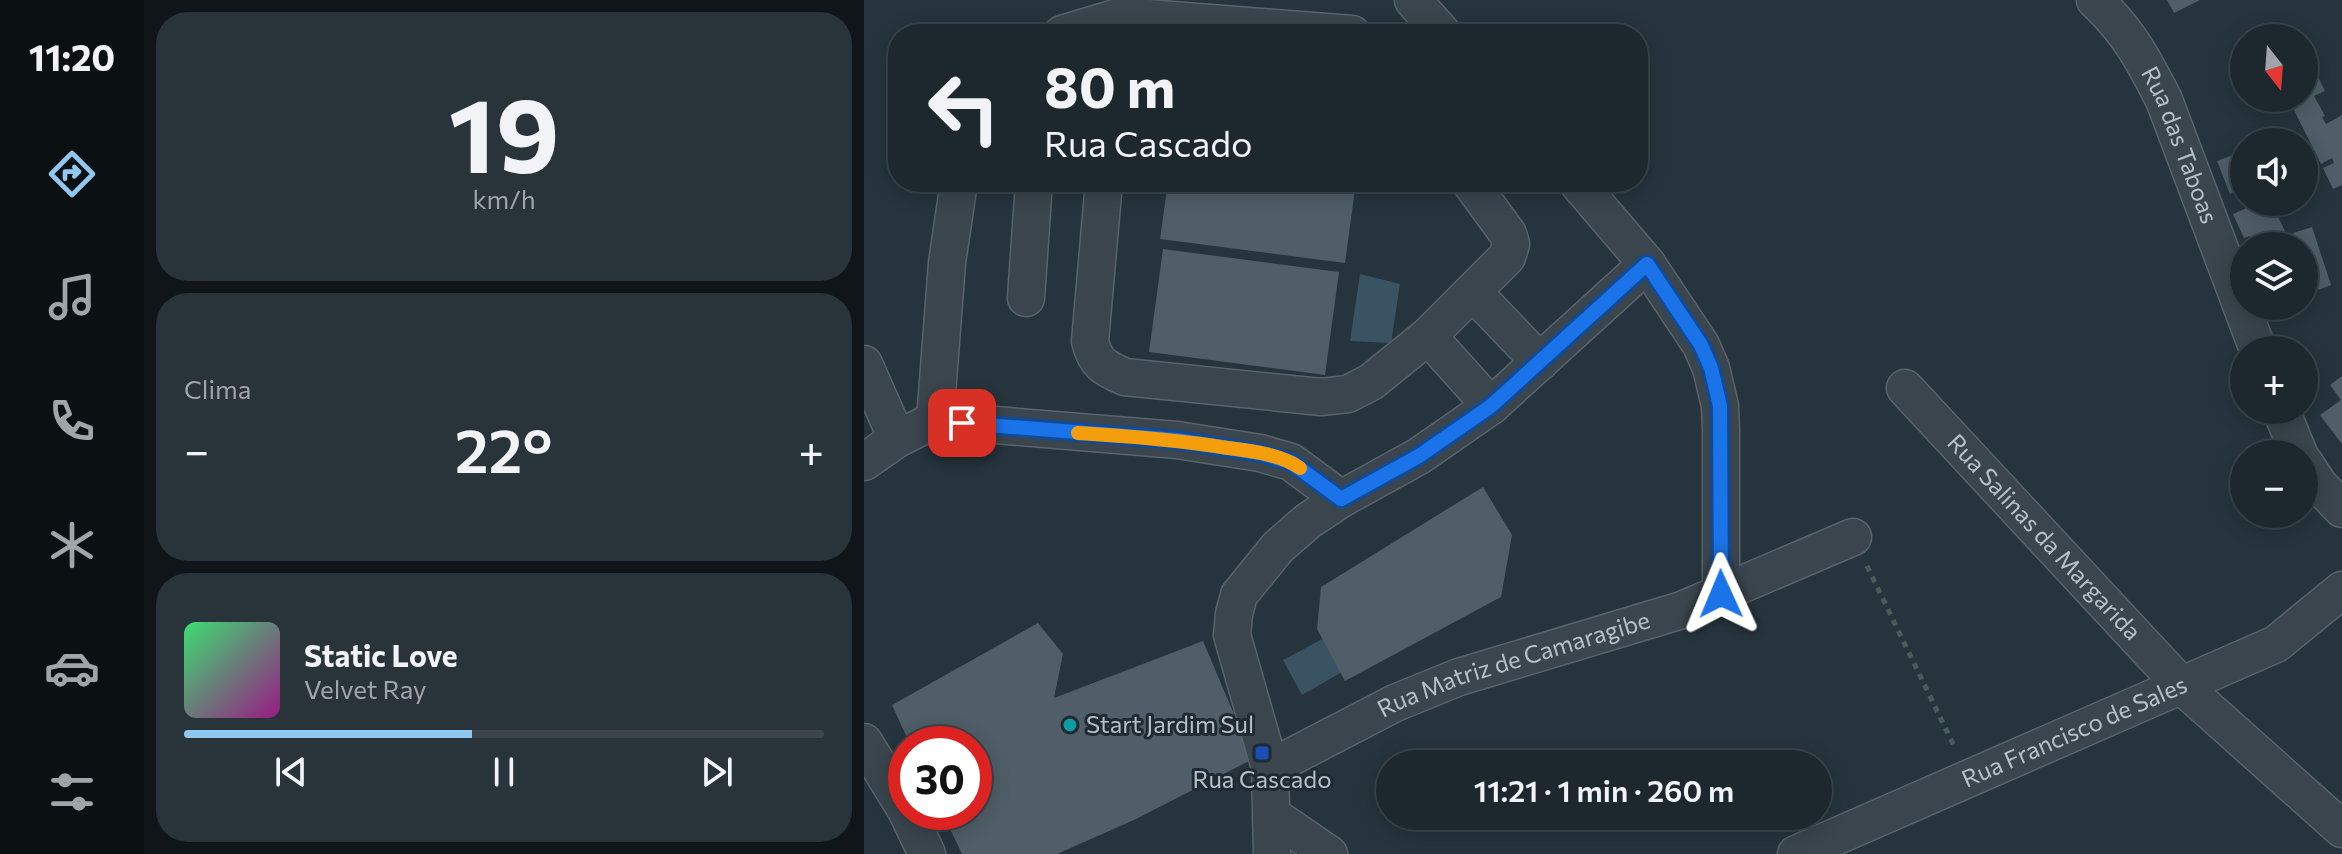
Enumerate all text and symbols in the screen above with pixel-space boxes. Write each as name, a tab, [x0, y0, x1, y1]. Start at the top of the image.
north arrow	[2230, 24, 2318, 112]
map controls	[2230, 24, 2318, 528]
text: 11:20	[29, 34, 115, 78]
text: 80 m	[1044, 51, 1175, 120]
icon: left	[912, 56, 1016, 160]
street label: Rua das Taboas	[2136, 61, 2225, 227]
text: 19	[448, 67, 560, 194]
text: Rua Cascado	[1044, 120, 1253, 164]
button: sound	[2230, 128, 2318, 216]
icon: directions	[44, 146, 100, 202]
text: km/h	[472, 183, 536, 214]
button: layers	[2230, 232, 2318, 320]
icon: music	[44, 269, 100, 325]
button: +	[2230, 336, 2318, 424]
text: Clima	[184, 373, 251, 404]
pin	[928, 389, 996, 457]
icon: phone	[44, 393, 100, 449]
icon: arrive	[940, 401, 984, 445]
text: 22°	[455, 412, 552, 485]
text: −	[184, 422, 209, 476]
text: +	[798, 422, 824, 476]
street label: Rua Salinas da Margarida	[1942, 427, 2148, 645]
button: −	[2230, 440, 2318, 528]
icon: climate	[44, 517, 100, 573]
position arrow	[1679, 552, 1763, 636]
street label: Rua Matriz de Camaragibe	[1372, 604, 1653, 723]
text: Static Love	[304, 636, 458, 673]
icon: car	[44, 640, 100, 696]
street label: Rua Francisco de Sales	[1957, 669, 2191, 793]
text: Velvet Ray	[304, 673, 427, 704]
place label: Start Jardim Sul	[1086, 709, 1254, 738]
marker: Start Jardim Sul	[1061, 716, 1079, 734]
speed limit sign: 30	[888, 726, 992, 830]
marker: Rua Cascado	[1253, 744, 1271, 762]
icon: previous	[269, 750, 313, 794]
icon: pause	[482, 750, 526, 794]
icon: next	[695, 750, 739, 794]
icon: filters	[44, 764, 100, 820]
place label: Rua Cascado	[1192, 764, 1332, 793]
text: 11:21 · 1 min · 260 m	[1474, 771, 1734, 808]

